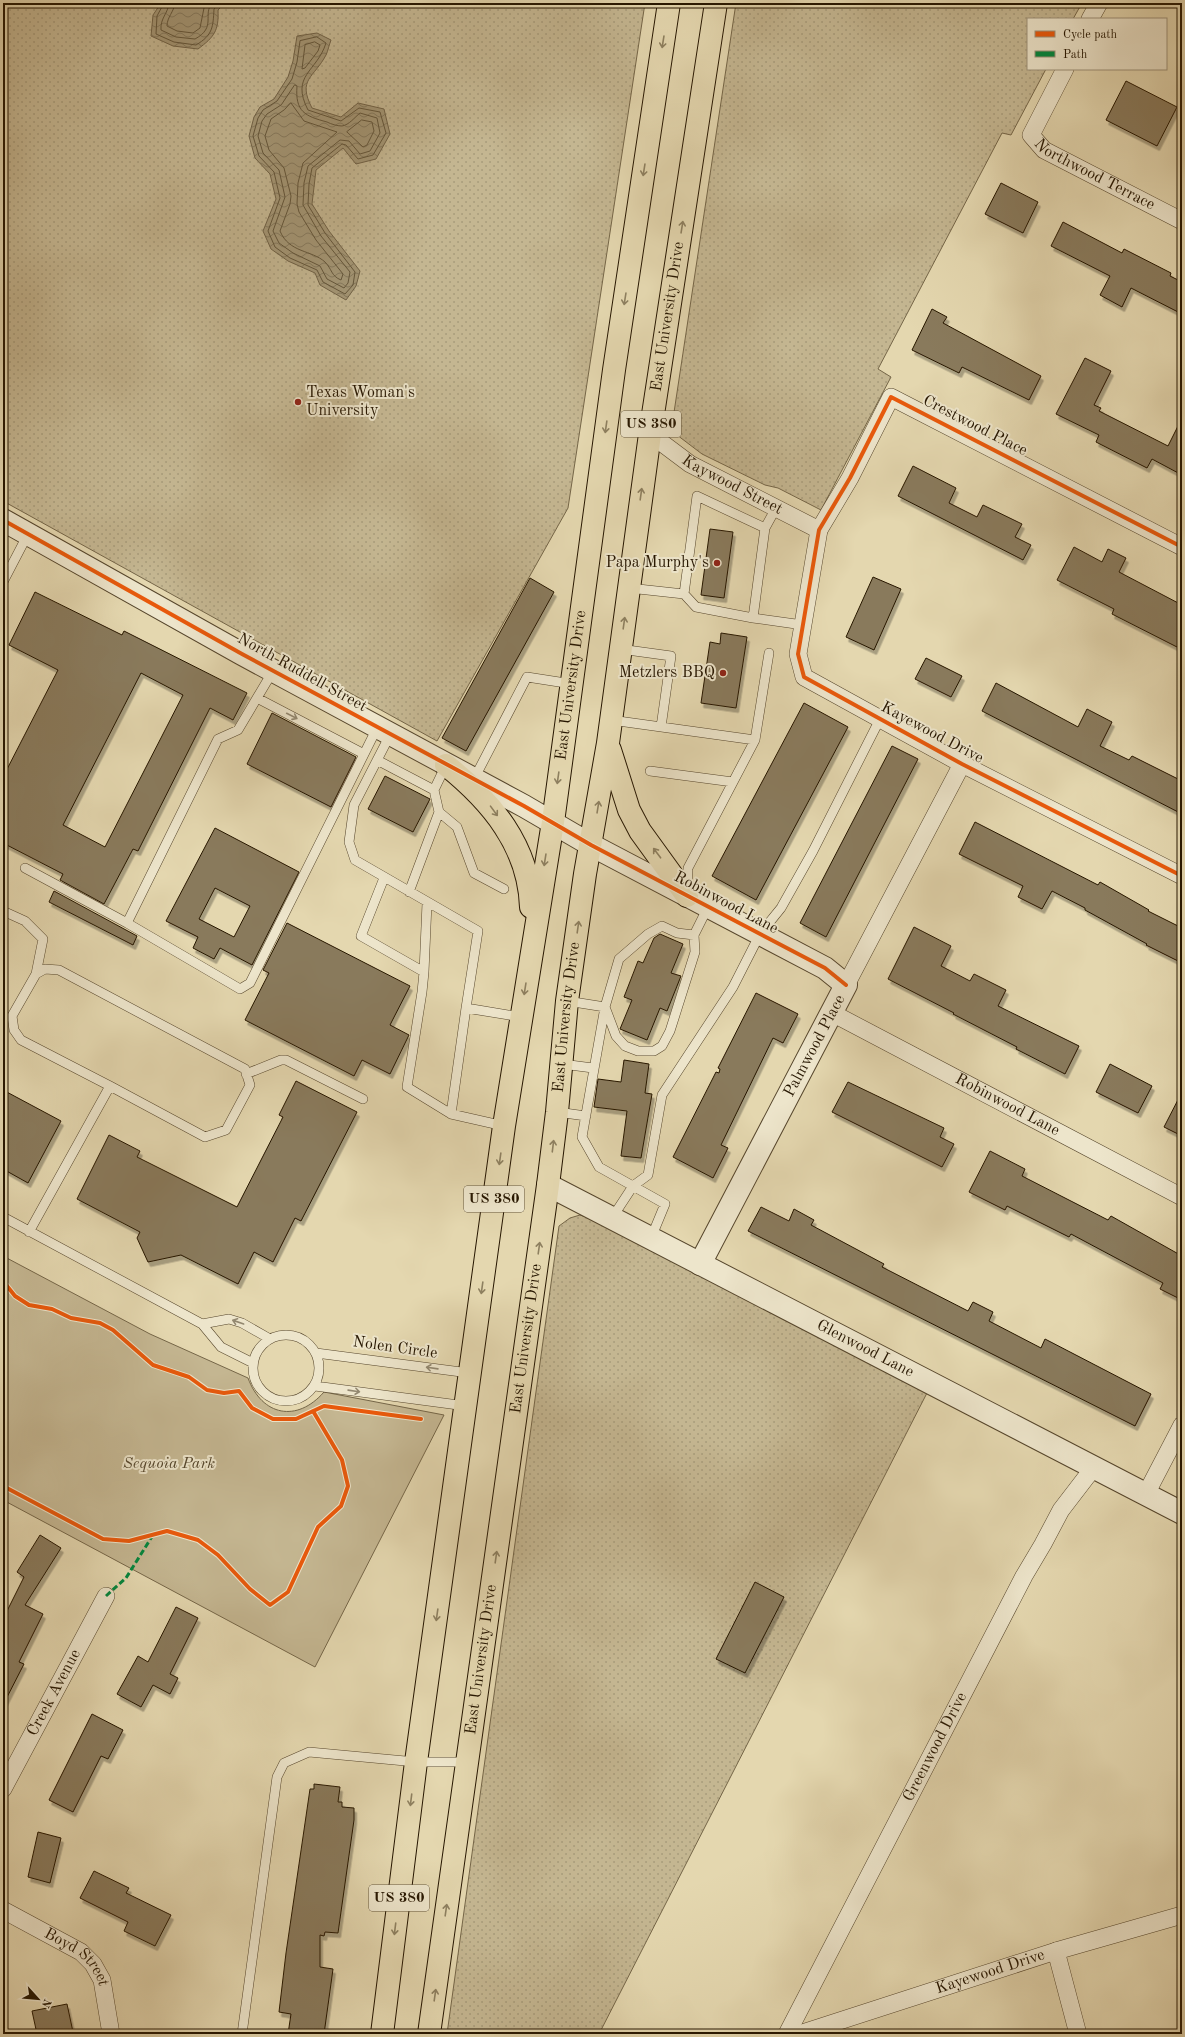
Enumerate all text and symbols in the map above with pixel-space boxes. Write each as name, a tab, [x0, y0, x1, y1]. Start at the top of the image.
legend	[1027, 18, 1167, 70]
text: Cycle path	[1063, 29, 1118, 41]
one-way arrow	[659, 35, 667, 48]
text: Path	[1063, 49, 1088, 61]
street label: Northwood Terrace	[1030, 136, 1157, 213]
one-way arrow	[640, 163, 648, 176]
one-way arrow	[678, 221, 686, 234]
street label: East University Drive	[649, 241, 687, 393]
one-way arrow	[621, 292, 629, 305]
place label: Texas Woman's University	[306, 385, 415, 419]
street label: Crestwood Place	[920, 393, 1030, 459]
marker: Texas Woman's University	[293, 397, 303, 407]
road number: US 380	[621, 411, 681, 437]
one-way arrow	[602, 420, 610, 433]
street label: Kaywood Street	[678, 452, 785, 518]
one-way arrow	[638, 488, 645, 501]
place label: Papa Murphy's	[605, 555, 709, 571]
marker: Papa Murphy's	[712, 558, 722, 568]
street label: East University Drive	[553, 609, 589, 761]
one-way arrow	[620, 617, 628, 630]
street label: North Ruddell Street	[235, 631, 370, 715]
place label: Metzlers BBQ	[619, 665, 715, 681]
marker: Metzlers BBQ	[718, 668, 728, 678]
street label: Kayewood Drive	[878, 699, 986, 767]
one-way arrow	[286, 713, 298, 720]
one-way arrow	[554, 771, 562, 784]
one-way arrow	[594, 801, 602, 814]
one-way arrow	[490, 806, 498, 817]
one-way arrow	[652, 847, 661, 858]
one-way arrow	[541, 853, 549, 866]
street label: Robinwood Lane	[671, 869, 781, 937]
one-way arrow	[574, 921, 582, 934]
street label: East University Drive	[551, 941, 583, 1093]
one-way arrow	[521, 982, 529, 995]
street label: Palmwood Place	[781, 992, 849, 1100]
street label: Robinwood Lane	[952, 1071, 1062, 1139]
one-way arrow	[549, 1140, 557, 1153]
one-way arrow	[496, 1152, 504, 1165]
road number: US 380	[464, 1186, 524, 1212]
one-way arrow	[535, 1242, 543, 1255]
street label: East University Drive	[508, 1263, 545, 1415]
one-way arrow	[479, 1281, 486, 1294]
one-way arrow	[232, 1317, 244, 1325]
street label: Glenwood Lane	[814, 1317, 916, 1381]
street label: Nolen Circle	[352, 1334, 438, 1362]
one-way arrow	[426, 1364, 439, 1372]
one-way arrow	[347, 1387, 360, 1395]
park label: Sequoia Park	[123, 1456, 215, 1472]
one-way arrow	[492, 1551, 500, 1564]
street label: East University Drive	[463, 1584, 500, 1736]
one-way arrow	[433, 1608, 441, 1621]
street label: Creek Avenue	[25, 1647, 84, 1739]
street label: Greenwood Drive	[901, 1690, 970, 1804]
one-way arrow	[407, 1794, 415, 1807]
road number: US 380	[369, 1885, 429, 1911]
one-way arrow	[442, 1904, 450, 1917]
one-way arrow	[391, 1922, 399, 1935]
street label: Boyd Street	[41, 1926, 111, 1988]
street label: Kayewood Drive	[934, 1947, 1047, 1997]
north arrow	[18, 1979, 58, 2019]
one-way arrow	[431, 1989, 439, 2002]
text: N	[38, 1997, 52, 2010]

